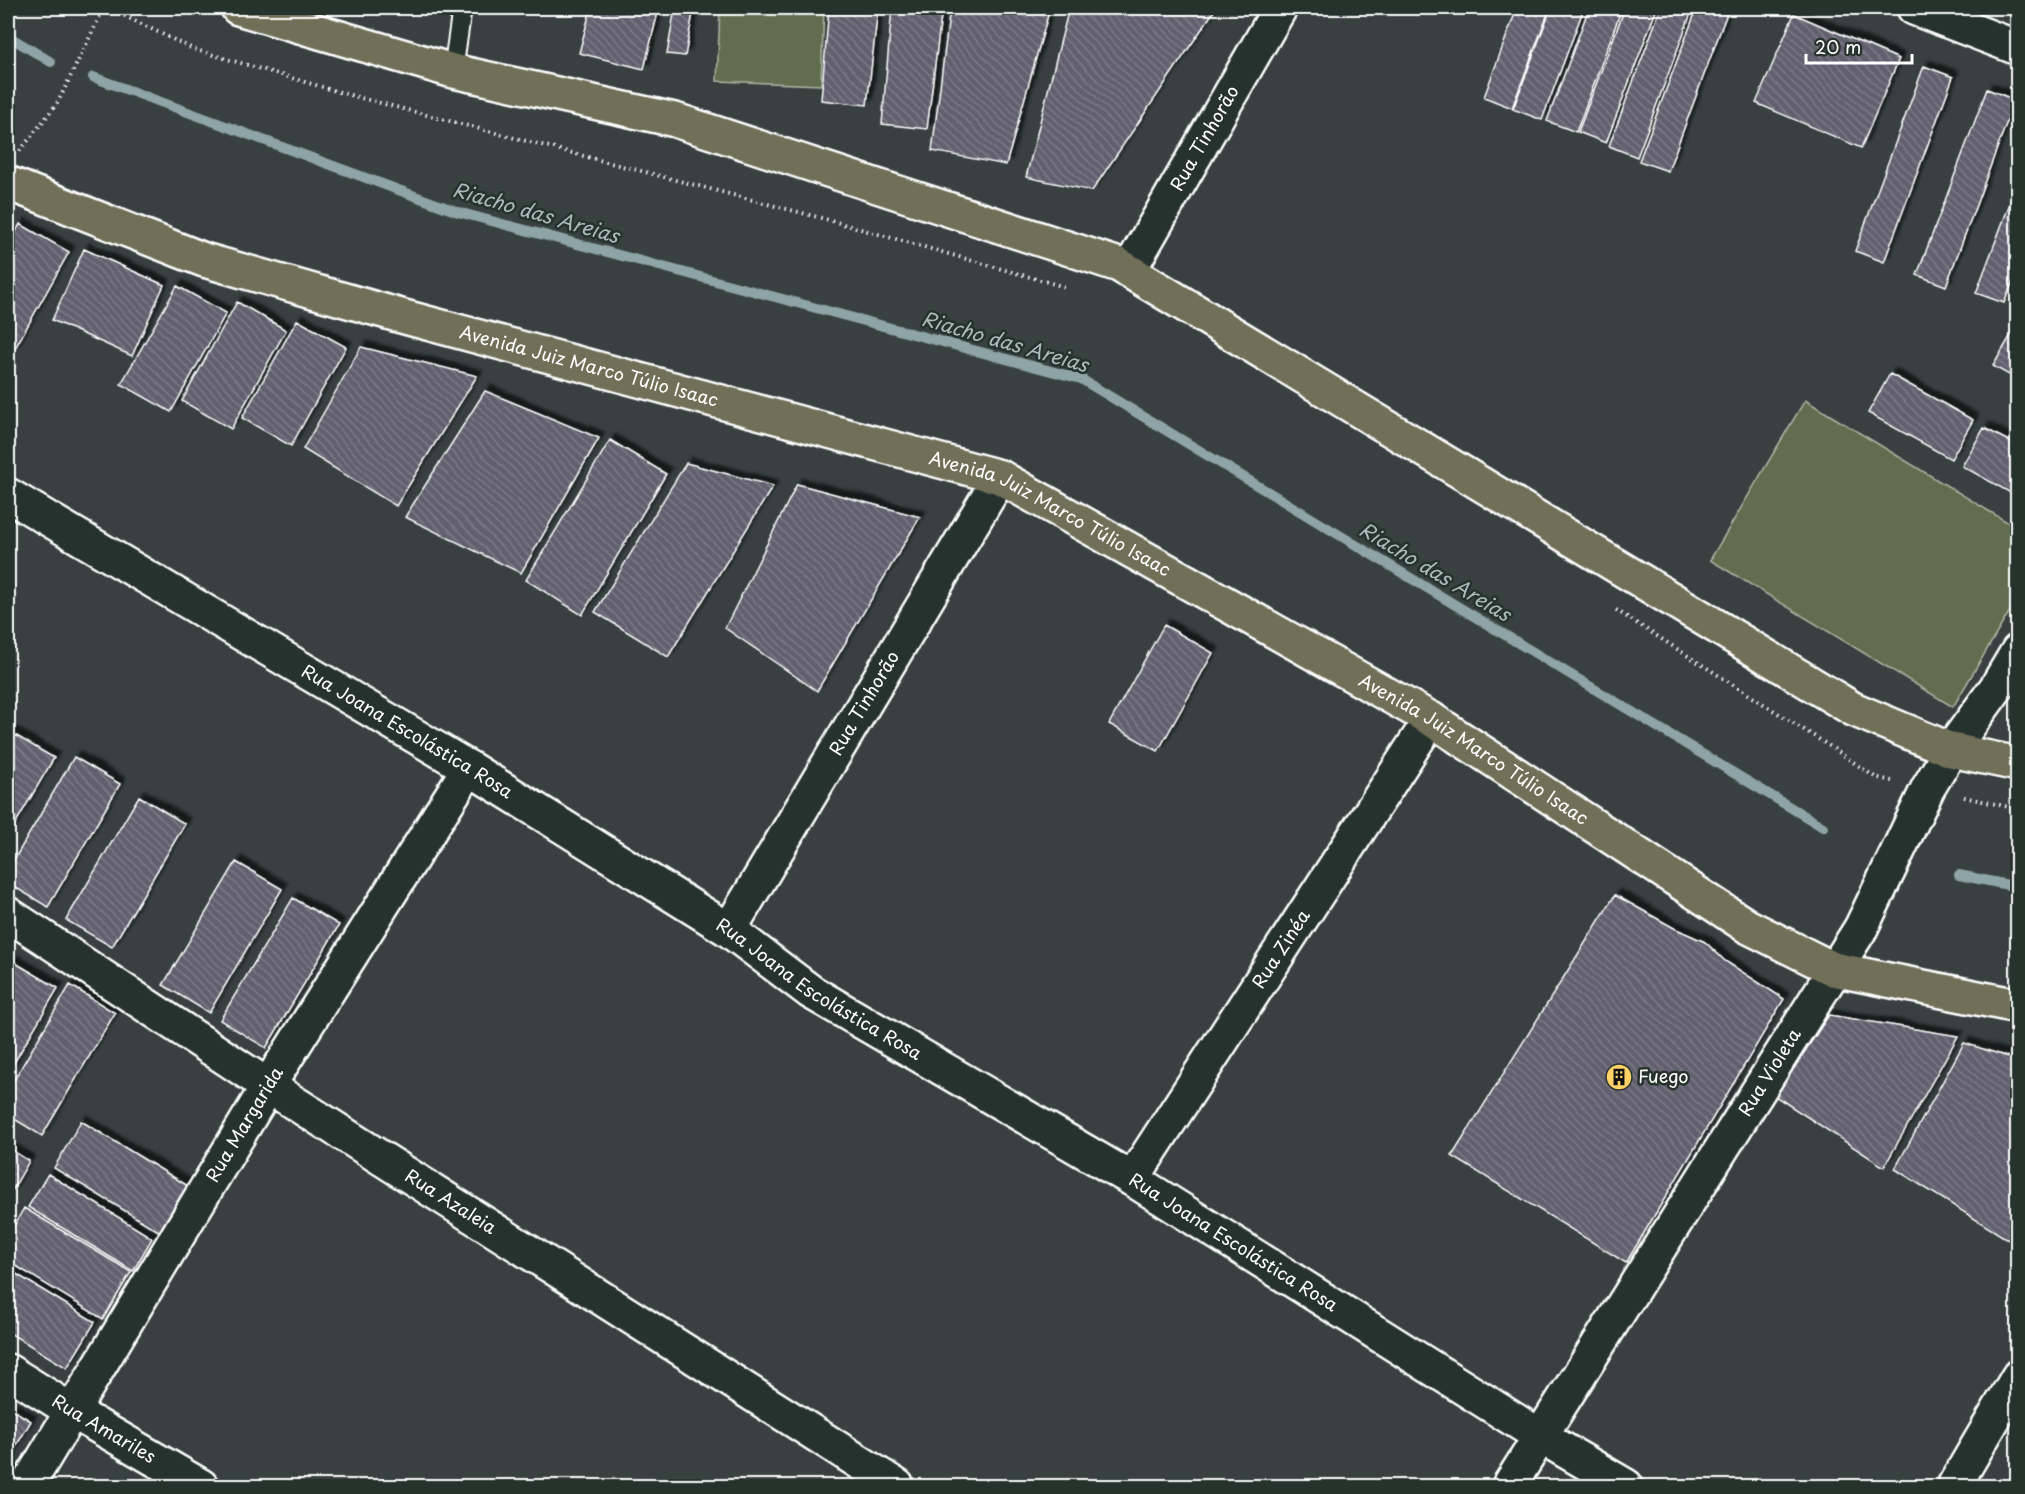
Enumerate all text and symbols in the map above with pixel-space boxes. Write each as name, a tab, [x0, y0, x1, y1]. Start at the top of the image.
scale bar	[1806, 27, 1912, 65]
text: 20 m	[1815, 33, 1861, 60]
street label: Rua Tinhorão	[1162, 80, 1245, 195]
water label: Riacho das Areias	[450, 174, 625, 251]
water label: Riacho das Areias	[919, 303, 1094, 380]
street label: Avenida Juiz Marco Túlio Isaac	[457, 317, 722, 413]
street label: Avenida Juiz Marco Túlio Isaac	[926, 444, 1176, 582]
water label: Riacho das Areias	[1354, 514, 1518, 629]
street label: Rua Tinhorão	[821, 645, 905, 760]
street label: Rua Joana Escolástica Rosa	[297, 657, 519, 805]
street label: Avenida Juiz Marco Túlio Isaac	[1354, 666, 1594, 831]
street label: Rua Zinéa	[1244, 903, 1316, 993]
street label: Rua Joana Escolástica Rosa	[712, 910, 928, 1066]
street label: Rua Violeta	[1731, 1022, 1807, 1121]
street label: Rua Margarida	[198, 1060, 289, 1187]
building icon: Fuego	[1604, 1062, 1634, 1092]
place label: Fuego	[1638, 1062, 1689, 1089]
street label: Rua Azaleia	[400, 1162, 502, 1240]
street label: Rua Joana Escolástica Rosa	[1124, 1166, 1344, 1318]
street label: Rua Amariles	[47, 1387, 161, 1469]

